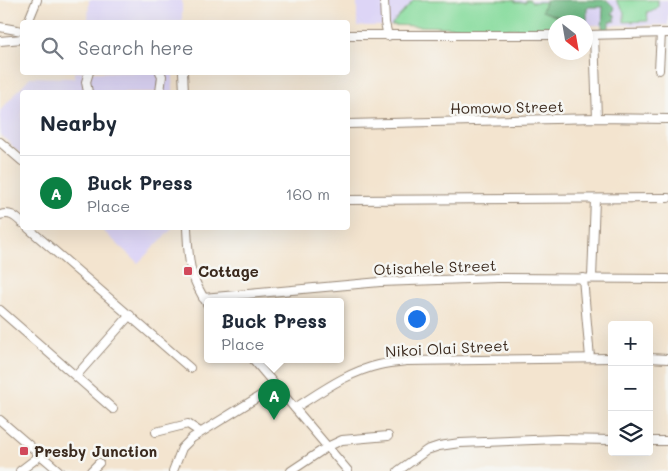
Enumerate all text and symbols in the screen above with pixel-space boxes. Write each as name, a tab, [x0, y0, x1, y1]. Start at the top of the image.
north arrow	[548, 15, 593, 60]
search box	[20, 20, 350, 75]
icon: search	[38, 34, 66, 62]
text: Search here	[78, 35, 194, 60]
street label: Homowo Street	[450, 96, 564, 118]
text: Nearby	[40, 109, 117, 136]
text: Buck Press	[87, 170, 193, 195]
text: A	[50, 183, 62, 204]
text: 160 m	[285, 183, 330, 204]
text: Place	[87, 195, 130, 216]
street label: Otisahele Street	[373, 255, 497, 279]
place label: Cottage	[198, 261, 259, 281]
marker: Cottage	[182, 265, 194, 277]
popup	[204, 298, 344, 363]
your location	[404, 306, 430, 332]
text: Buck Press	[221, 308, 327, 333]
map controls	[608, 321, 653, 456]
button: +	[608, 321, 653, 366]
text: Place	[221, 333, 264, 354]
street label: Nikoi Olai Street	[385, 335, 509, 361]
button: −	[608, 366, 653, 411]
pin: A	[258, 379, 290, 420]
button: layers	[608, 411, 653, 456]
place label: Presby Junction	[34, 441, 157, 461]
marker: Presby Junction	[18, 445, 30, 457]

